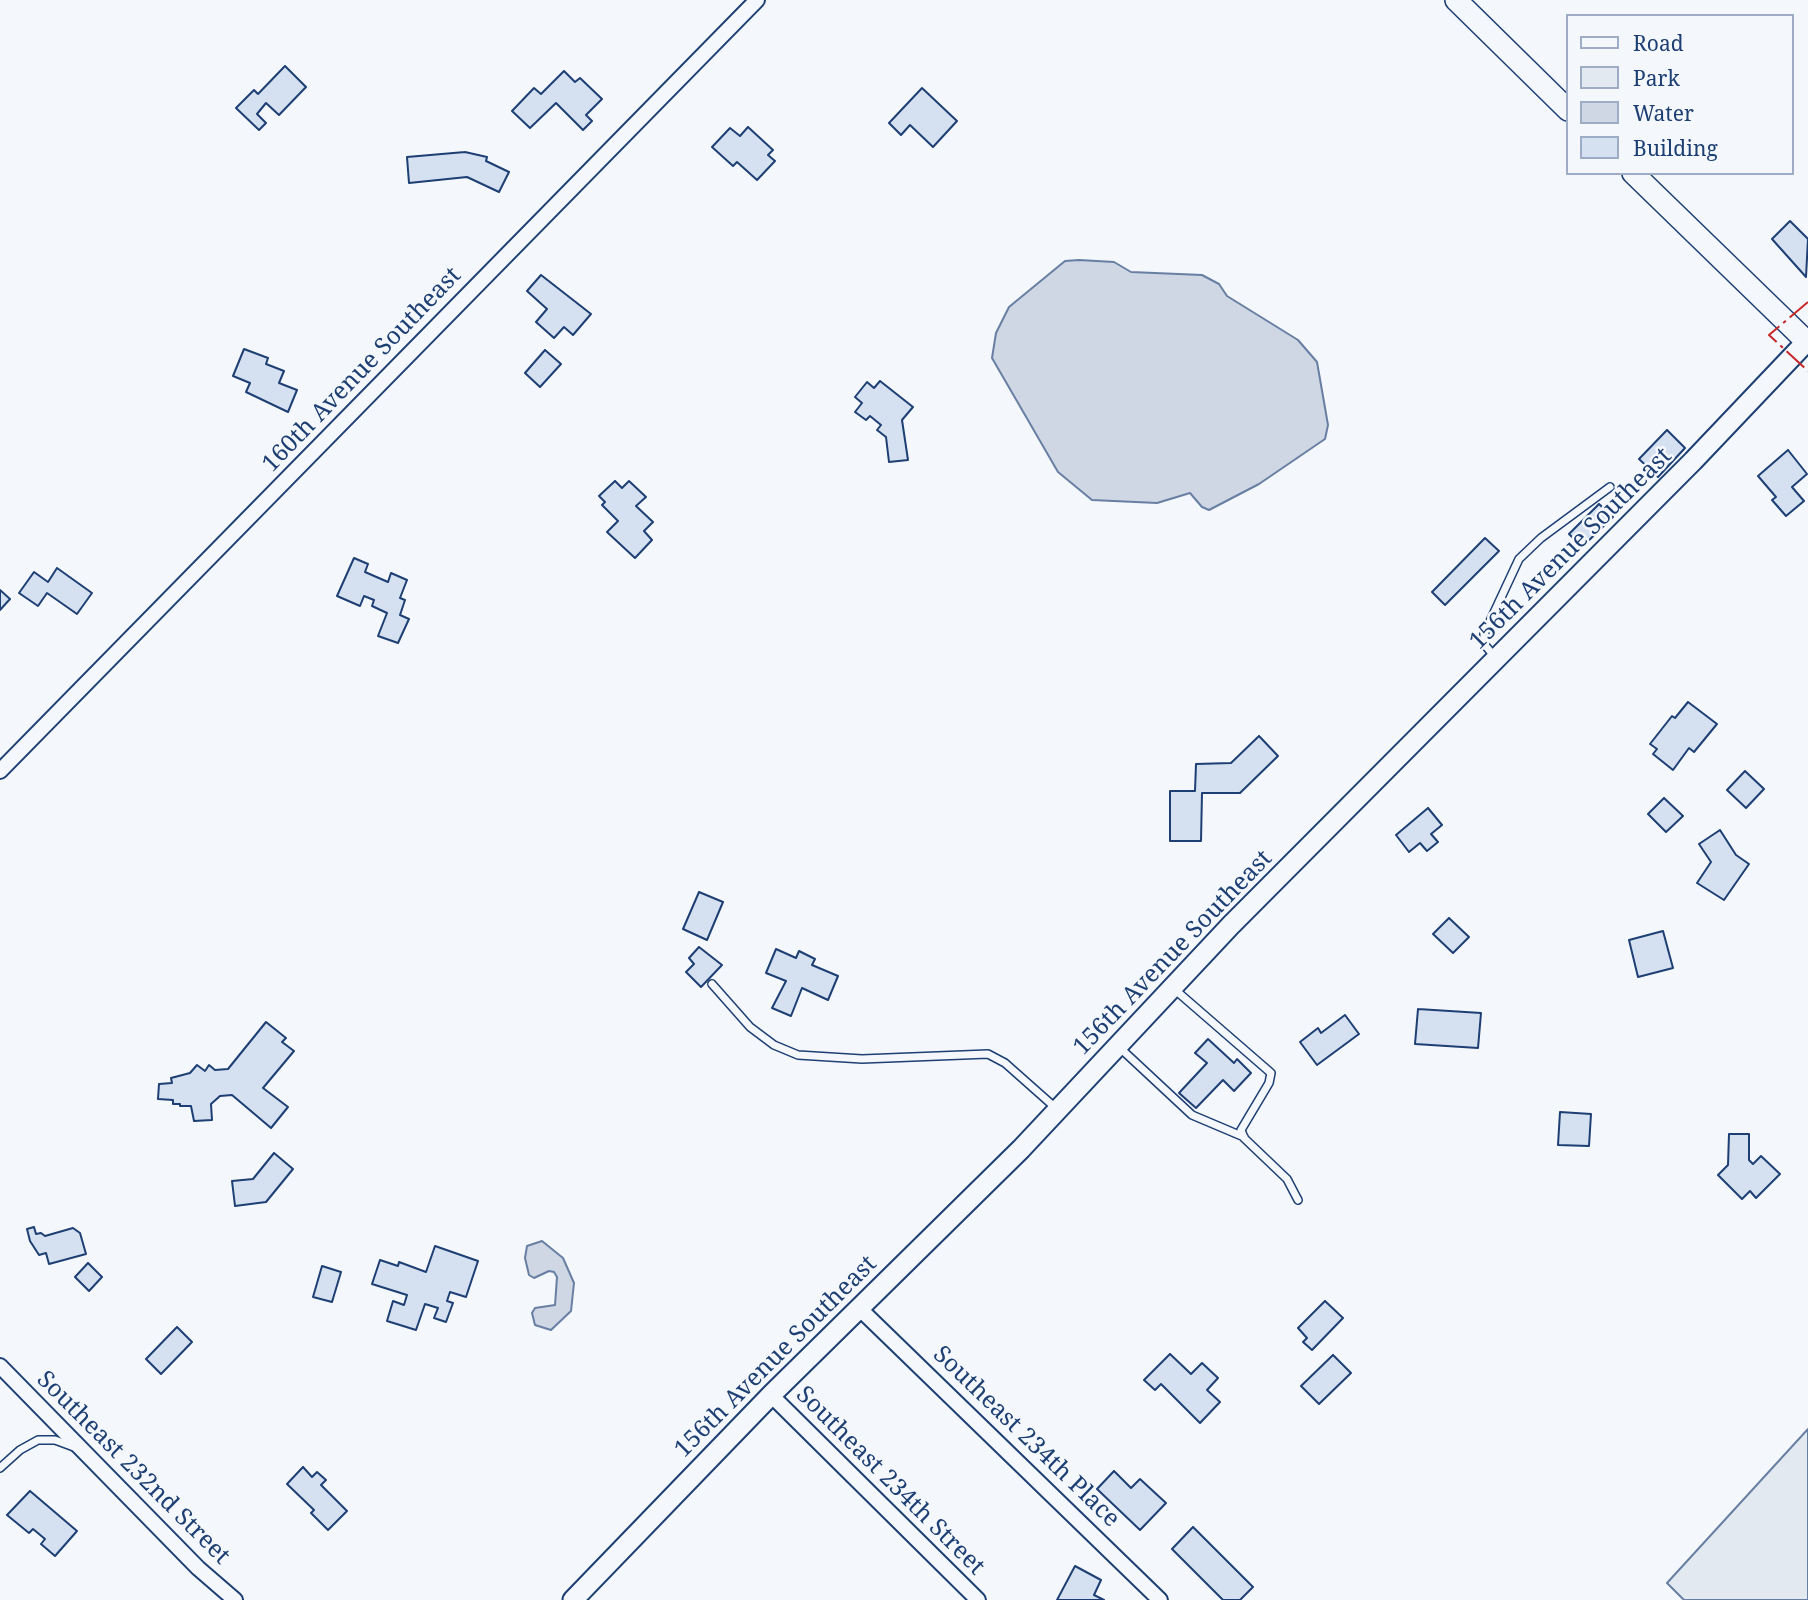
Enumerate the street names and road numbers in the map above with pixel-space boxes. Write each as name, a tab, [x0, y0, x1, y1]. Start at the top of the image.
street label: 160th Avenue Southeast	[257, 262, 467, 478]
street label: 156th Avenue Southeast	[1464, 442, 1678, 656]
street label: 156th Avenue Southeast	[1068, 845, 1278, 1061]
street label: 156th Avenue Southeast	[669, 1250, 883, 1464]
street label: Southeast 234th Place	[927, 1341, 1125, 1533]
street label: Southeast 232nd Street	[30, 1365, 236, 1571]
street label: Southeast 234th Street	[790, 1381, 990, 1581]

